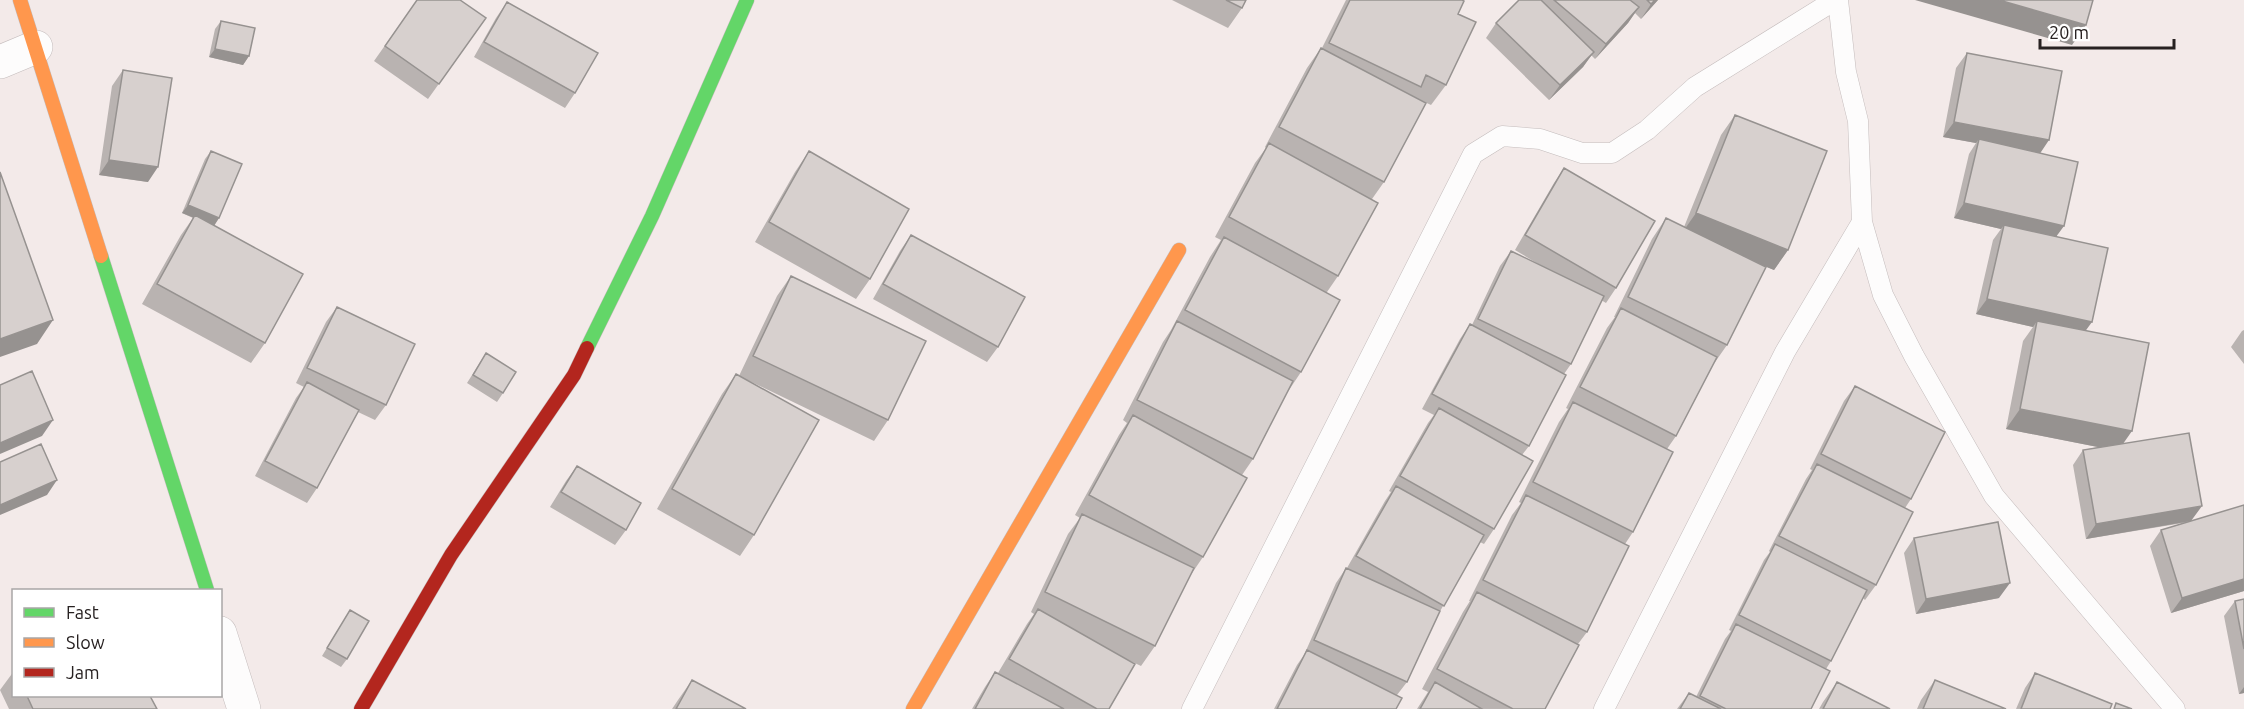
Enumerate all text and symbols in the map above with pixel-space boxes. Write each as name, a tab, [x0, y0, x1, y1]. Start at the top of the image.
scale bar	[2040, 12, 2174, 50]
text: 20 m	[2049, 22, 2089, 42]
legend	[12, 589, 222, 697]
text: Fast	[66, 602, 99, 622]
text: Slow	[66, 632, 105, 652]
text: Jam	[66, 662, 100, 682]

